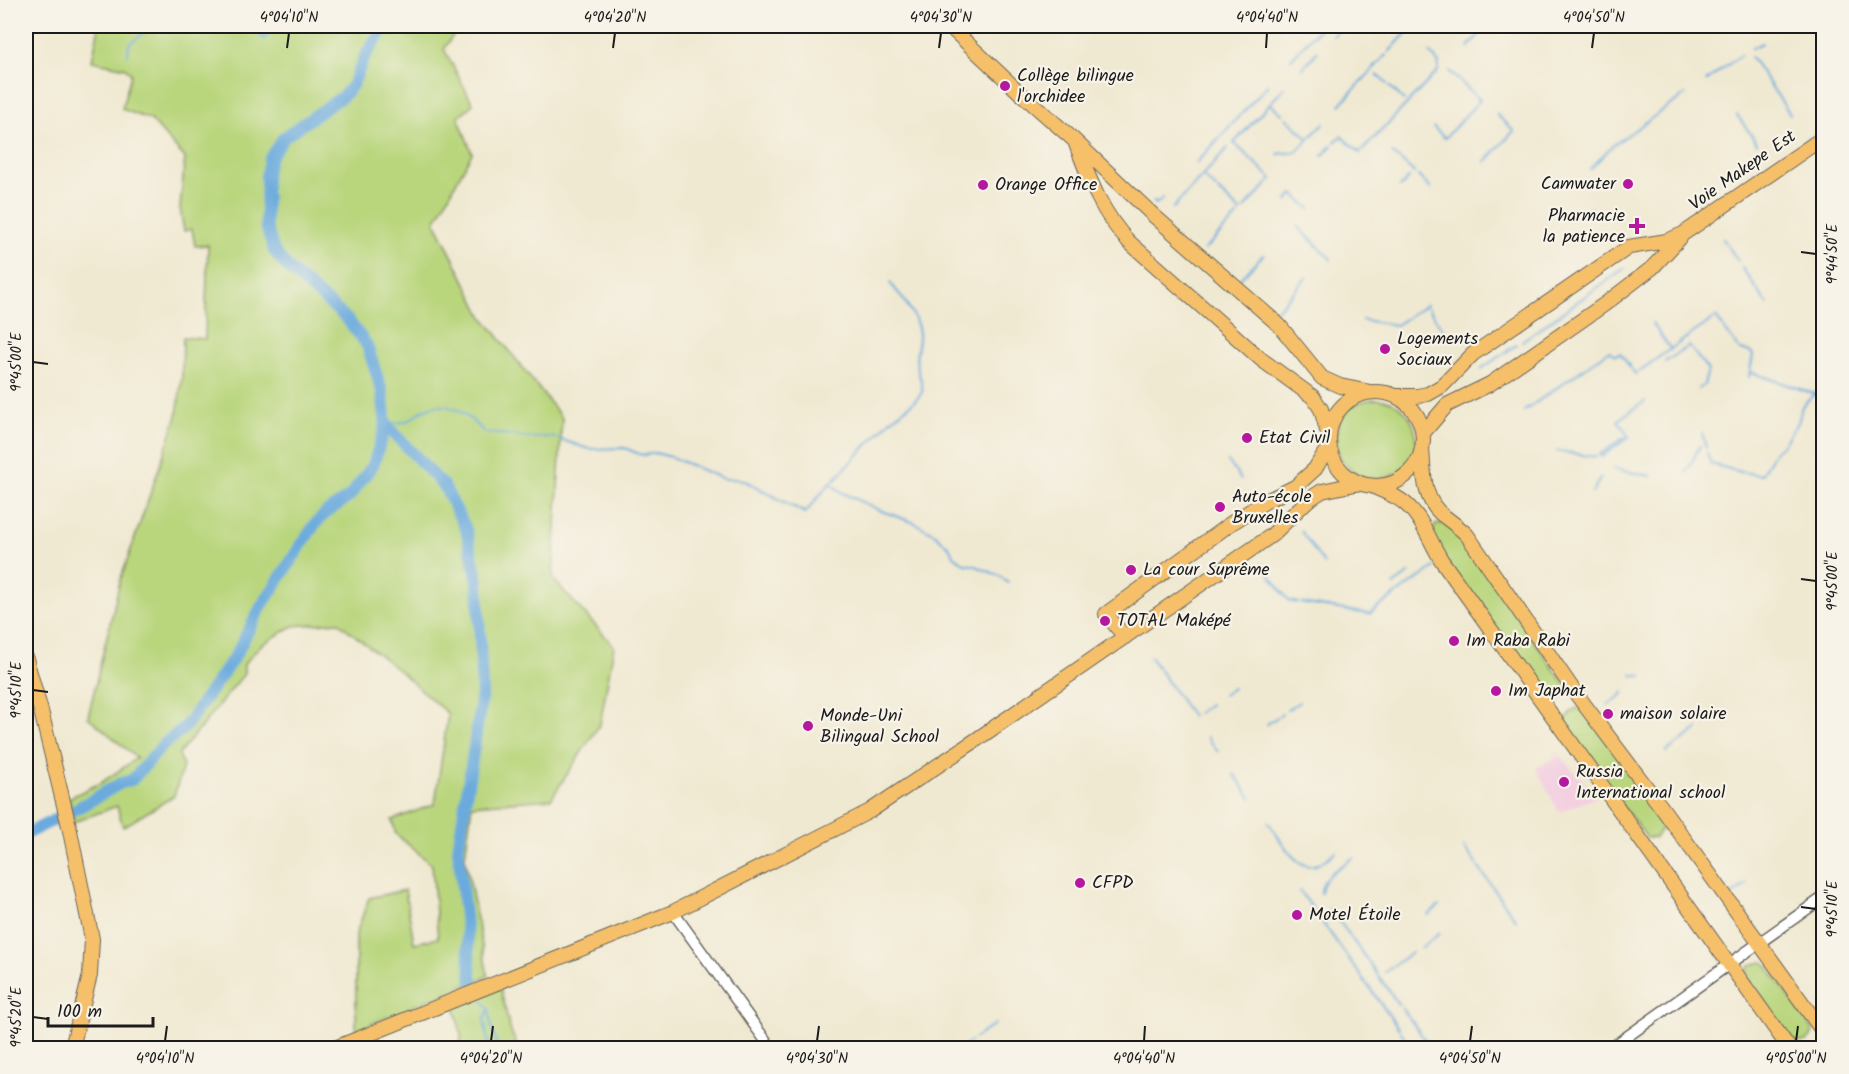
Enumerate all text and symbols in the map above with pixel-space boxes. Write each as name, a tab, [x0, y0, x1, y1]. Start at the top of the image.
text: 4°04'10"N	[260, 6, 318, 30]
text: 4°04'20"N	[584, 6, 646, 30]
text: 4°04'30"N	[910, 6, 972, 30]
text: 4°04'40"N	[1236, 6, 1298, 30]
text: 4°04'50"N	[1563, 6, 1625, 30]
place label: Collège bilingue l'orchidee	[1017, 62, 1134, 112]
marker: Collège bilingue l'orchidee	[998, 79, 1012, 93]
street label: Voie Makepe Est	[1683, 123, 1804, 219]
place label: Camwater	[1541, 170, 1617, 199]
place label: Orange Office	[995, 171, 1097, 200]
marker: Camwater	[1621, 177, 1635, 191]
marker: Orange Office	[976, 178, 990, 192]
place label: Pharmacie la patience	[1543, 202, 1625, 252]
marker: Pharmacie la patience	[1630, 219, 1644, 233]
text: 9°44'50"E	[1821, 223, 1845, 284]
place label: Logements Sociaux	[1397, 325, 1479, 375]
text: 9°45'00"E	[5, 331, 29, 392]
marker: Logements Sociaux	[1378, 342, 1392, 356]
place label: Etat Civil	[1259, 424, 1331, 453]
marker: Etat Civil	[1240, 431, 1254, 445]
place label: Auto-école Bruxelles	[1232, 483, 1312, 533]
marker: Auto-école Bruxelles	[1213, 500, 1227, 514]
text: 9°45'00"E	[1821, 550, 1845, 611]
place label: La cour Suprême	[1143, 556, 1270, 585]
marker: La cour Suprême	[1124, 563, 1138, 577]
place label: TOTAL Maképé	[1117, 607, 1232, 636]
marker: TOTAL Maképé	[1098, 614, 1112, 628]
place label: Im Raba Rabi	[1466, 627, 1571, 656]
marker: Im Raba Rabi	[1447, 634, 1461, 648]
text: 9°45'10"E	[5, 660, 29, 718]
place label: Im Japhat	[1508, 677, 1587, 706]
marker: Im Japhat	[1489, 684, 1503, 698]
place label: maison solaire	[1620, 700, 1727, 729]
place label: Monde-Uni Bilingual School	[820, 702, 940, 752]
marker: maison solaire	[1601, 707, 1615, 721]
marker: Monde-Uni Bilingual School	[801, 719, 815, 733]
place label: Russia International school	[1576, 758, 1726, 808]
marker: Russia International school	[1557, 775, 1571, 789]
place label: CFPD	[1092, 869, 1134, 898]
marker: CFPD	[1073, 876, 1087, 890]
text: 9°45'10"E	[1821, 879, 1845, 937]
place label: Motel Étoile	[1309, 901, 1401, 930]
marker: Motel Étoile	[1290, 908, 1304, 922]
text: 9°45'20"E	[5, 985, 29, 1047]
scale bar	[48, 990, 153, 1028]
text: 100 m	[57, 998, 102, 1027]
text: 4°04'10"N	[136, 1047, 194, 1071]
text: 4°04'20"N	[460, 1047, 522, 1071]
text: 4°04'30"N	[786, 1047, 848, 1071]
text: 4°04'40"N	[1113, 1047, 1175, 1071]
text: 4°04'50"N	[1439, 1047, 1501, 1071]
text: 4°05'00"N	[1765, 1047, 1827, 1071]

